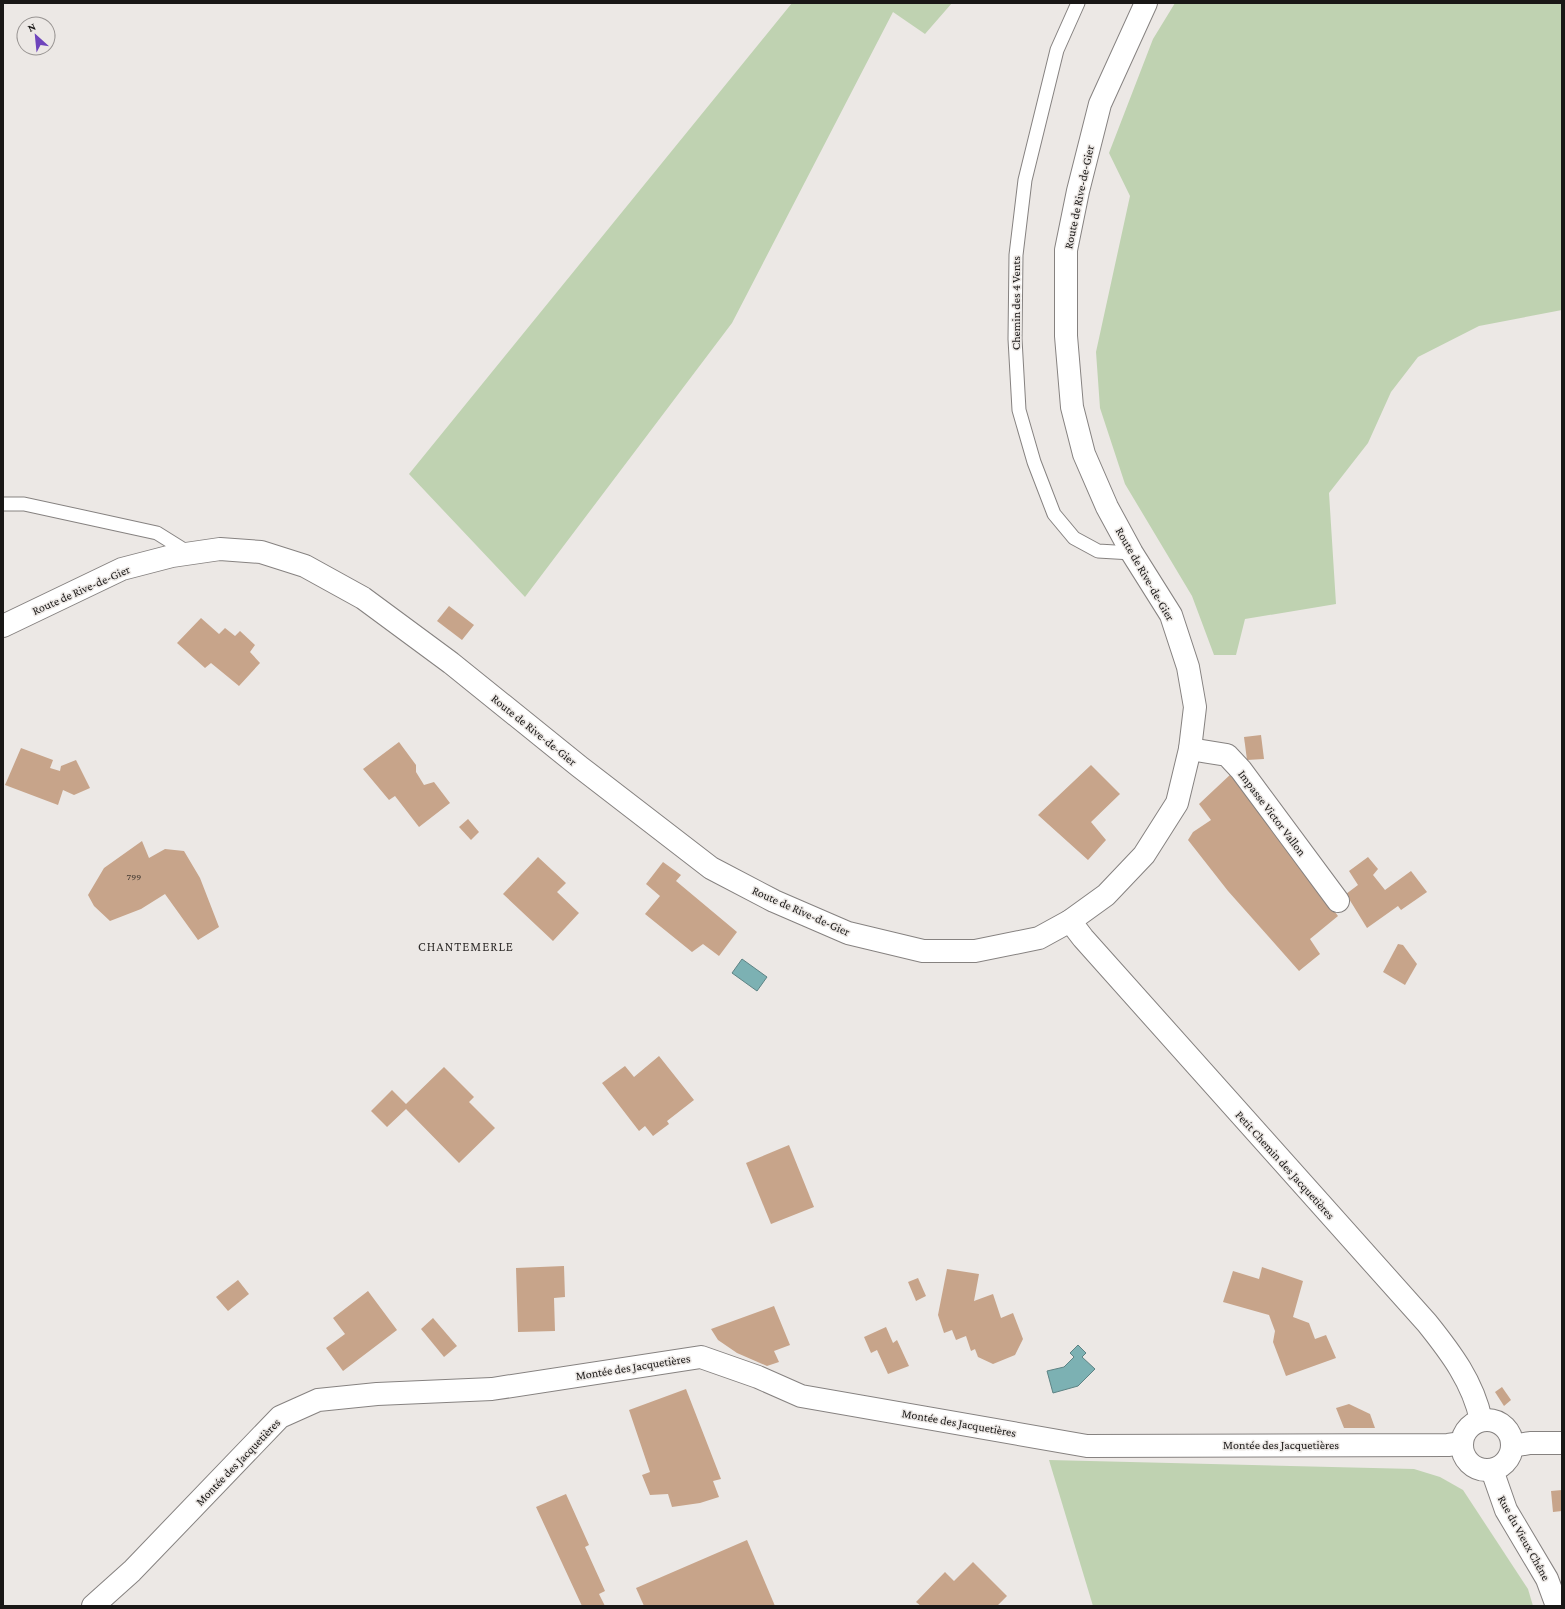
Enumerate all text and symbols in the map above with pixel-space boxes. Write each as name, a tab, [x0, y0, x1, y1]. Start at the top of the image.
north arrow	[16, 16, 56, 56]
text: N	[25, 20, 38, 34]
street label: Route de Rive-de-Gier	[1061, 143, 1097, 250]
street label: Chemin des 4 Vents	[1009, 256, 1023, 350]
street label: Route de Rive-de-Gier	[1113, 525, 1178, 624]
street label: Route de Rive-de-Gier	[30, 562, 133, 618]
street label: Route de Rive-de-Gier	[489, 691, 580, 769]
street label: Impasse Victor Vallon	[1235, 767, 1309, 859]
house number: 799	[127, 871, 141, 882]
street label: Route de Rive-de-Gier	[750, 883, 853, 939]
district label: CHANTEMERLE	[418, 939, 514, 954]
street label: Petit Chemin des Jacquetières	[1232, 1108, 1338, 1222]
street label: Montée des Jacquetières	[575, 1351, 692, 1383]
street label: Montée des Jacquetières	[901, 1406, 1018, 1440]
street label: Montée des Jacquetières	[193, 1415, 283, 1509]
street label: Montée des Jacquetières	[1223, 1438, 1339, 1452]
street label: Rue du Vieux Chêne	[1495, 1493, 1553, 1583]

